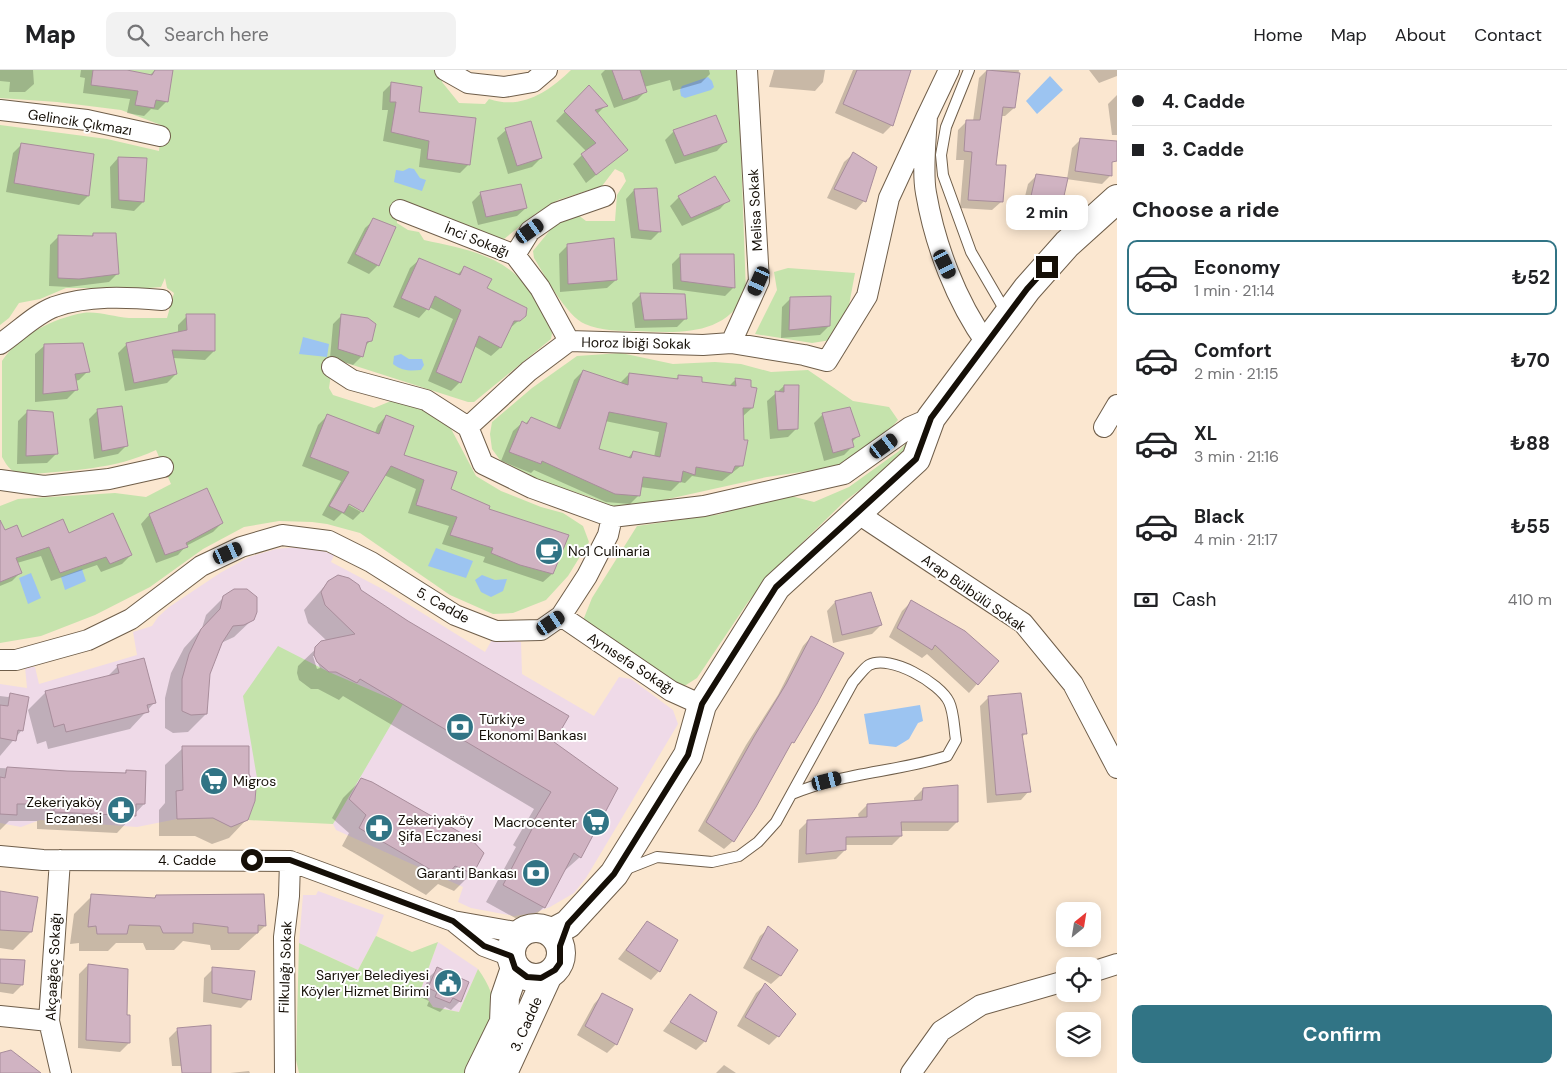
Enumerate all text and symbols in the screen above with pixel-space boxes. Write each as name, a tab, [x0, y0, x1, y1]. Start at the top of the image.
search box	[106, 12, 456, 57]
text: Map	[25, 19, 76, 50]
icon: search	[124, 21, 152, 49]
text: Search here	[164, 22, 269, 47]
text: Home	[1253, 23, 1303, 47]
text: Map	[1331, 23, 1367, 47]
text: About	[1395, 23, 1446, 47]
text: Contact	[1474, 23, 1542, 47]
text: 4. Cadde	[1162, 89, 1245, 114]
street label: Gelincik Çıkmazı	[27, 105, 133, 139]
text: 3. Cadde	[1162, 137, 1244, 162]
street label: Melisa Sokak	[744, 168, 766, 252]
callout: 2 min	[1006, 194, 1088, 230]
text: Choose a ride	[1132, 195, 1280, 224]
text: 2 min	[1026, 202, 1068, 223]
car	[513, 216, 546, 246]
street label: İnci Sokağı	[442, 219, 512, 261]
car	[931, 247, 958, 281]
icon: car	[1134, 255, 1179, 300]
text: Economy	[1194, 255, 1281, 280]
route end	[1036, 256, 1058, 278]
car	[746, 264, 771, 298]
text: ₺52	[1512, 265, 1550, 290]
text: 1 min · 21:14	[1194, 280, 1274, 301]
street label: Horoz İbiği Sokak	[581, 333, 691, 353]
icon: car	[1134, 338, 1179, 383]
text: Comfort	[1194, 338, 1272, 363]
text: ₺70	[1511, 348, 1550, 373]
text: 2 min · 21:15	[1194, 363, 1279, 384]
icon: car	[1134, 421, 1179, 466]
text: XL	[1194, 421, 1217, 446]
car	[867, 431, 900, 461]
text: ₺88	[1510, 431, 1550, 456]
text: 3 min · 21:16	[1194, 446, 1279, 467]
icon: car	[1134, 504, 1179, 549]
text: Black	[1194, 504, 1245, 529]
text: ₺55	[1511, 514, 1550, 539]
text: 4 min · 21:17	[1194, 529, 1278, 550]
cafe icon: No1 Culinaria	[534, 536, 564, 566]
car	[211, 540, 244, 566]
place label: No1 Culinaria	[568, 542, 650, 560]
street label: Arap Bülbülü Sokak	[918, 550, 1030, 636]
street label: 5. Cadde	[413, 583, 473, 627]
icon: cash	[1132, 586, 1160, 614]
text: Cash	[1172, 587, 1216, 612]
text: 410 m	[1508, 589, 1552, 610]
car	[534, 608, 567, 638]
street label: Aynısefa Sokağı	[584, 628, 678, 698]
place label: Türkiye Ekonomi Bankası	[479, 710, 587, 744]
bank icon: Türkiye Ekonomi Bankası	[445, 712, 475, 742]
supermarket icon: Migros	[199, 766, 229, 796]
car	[810, 770, 843, 792]
place label: Migros	[233, 772, 276, 790]
place label: Zekeriyaköy Eczanesi	[26, 793, 102, 827]
pharmacy icon: Zekeriyaköy Eczanesi	[106, 795, 136, 825]
supermarket icon: Macrocenter	[581, 807, 611, 837]
place label: Zekeriyaköy Şifa Eczanesi	[398, 811, 482, 845]
pharmacy icon: Zekeriyaköy Şifa Eczanesi	[364, 813, 394, 843]
place label: Macrocenter	[494, 813, 577, 831]
route start	[241, 849, 263, 871]
street label: 4. Cadde	[158, 851, 216, 869]
bank icon: Garanti Bankası	[521, 858, 551, 888]
place label: Garanti Bankası	[417, 864, 517, 882]
north arrow	[1056, 902, 1101, 948]
map controls	[1056, 902, 1101, 1057]
street label: Akçaağaç Sokağı	[41, 912, 65, 1022]
street label: Filkulağı Sokak	[274, 920, 296, 1014]
button: locate	[1056, 957, 1101, 1002]
place label: Sarıyer Belediyesi Köyler Hizmet Birimi	[301, 966, 429, 1000]
public building icon: Sarıyer Belediyesi Köyler Hizmet Birimi	[433, 968, 463, 998]
street label: 3. Cadde	[506, 994, 546, 1054]
button: Confirm	[1132, 1005, 1552, 1063]
button: layers	[1056, 1012, 1101, 1057]

